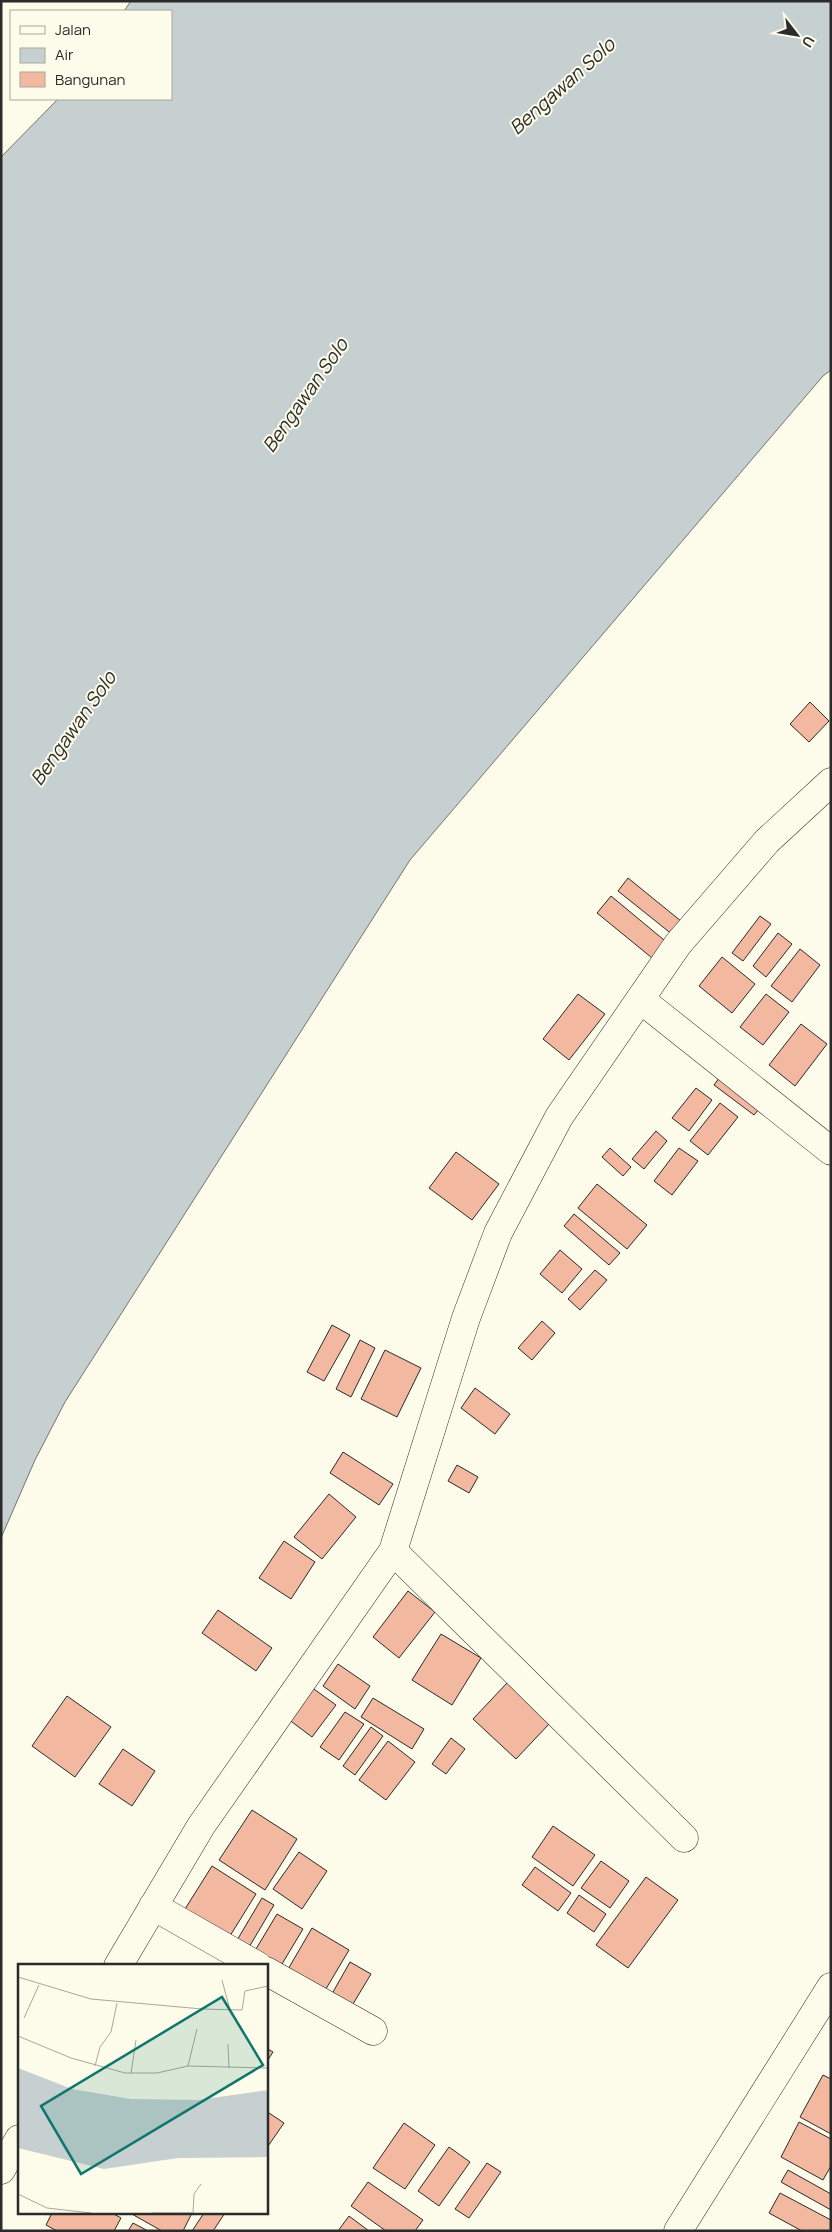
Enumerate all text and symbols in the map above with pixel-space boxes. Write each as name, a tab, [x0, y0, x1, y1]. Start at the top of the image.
legend	[10, 10, 172, 100]
north arrow	[772, 10, 822, 60]
text: Jalan	[55, 19, 91, 40]
water label: Bengawan Solo	[504, 31, 622, 140]
text: U	[798, 33, 819, 51]
text: Air	[55, 44, 74, 65]
text: Bangunan	[55, 69, 125, 90]
water label: Bengawan Solo	[256, 331, 355, 457]
water label: Bengawan Solo	[24, 664, 123, 790]
inset map	[18, 1964, 268, 2214]

